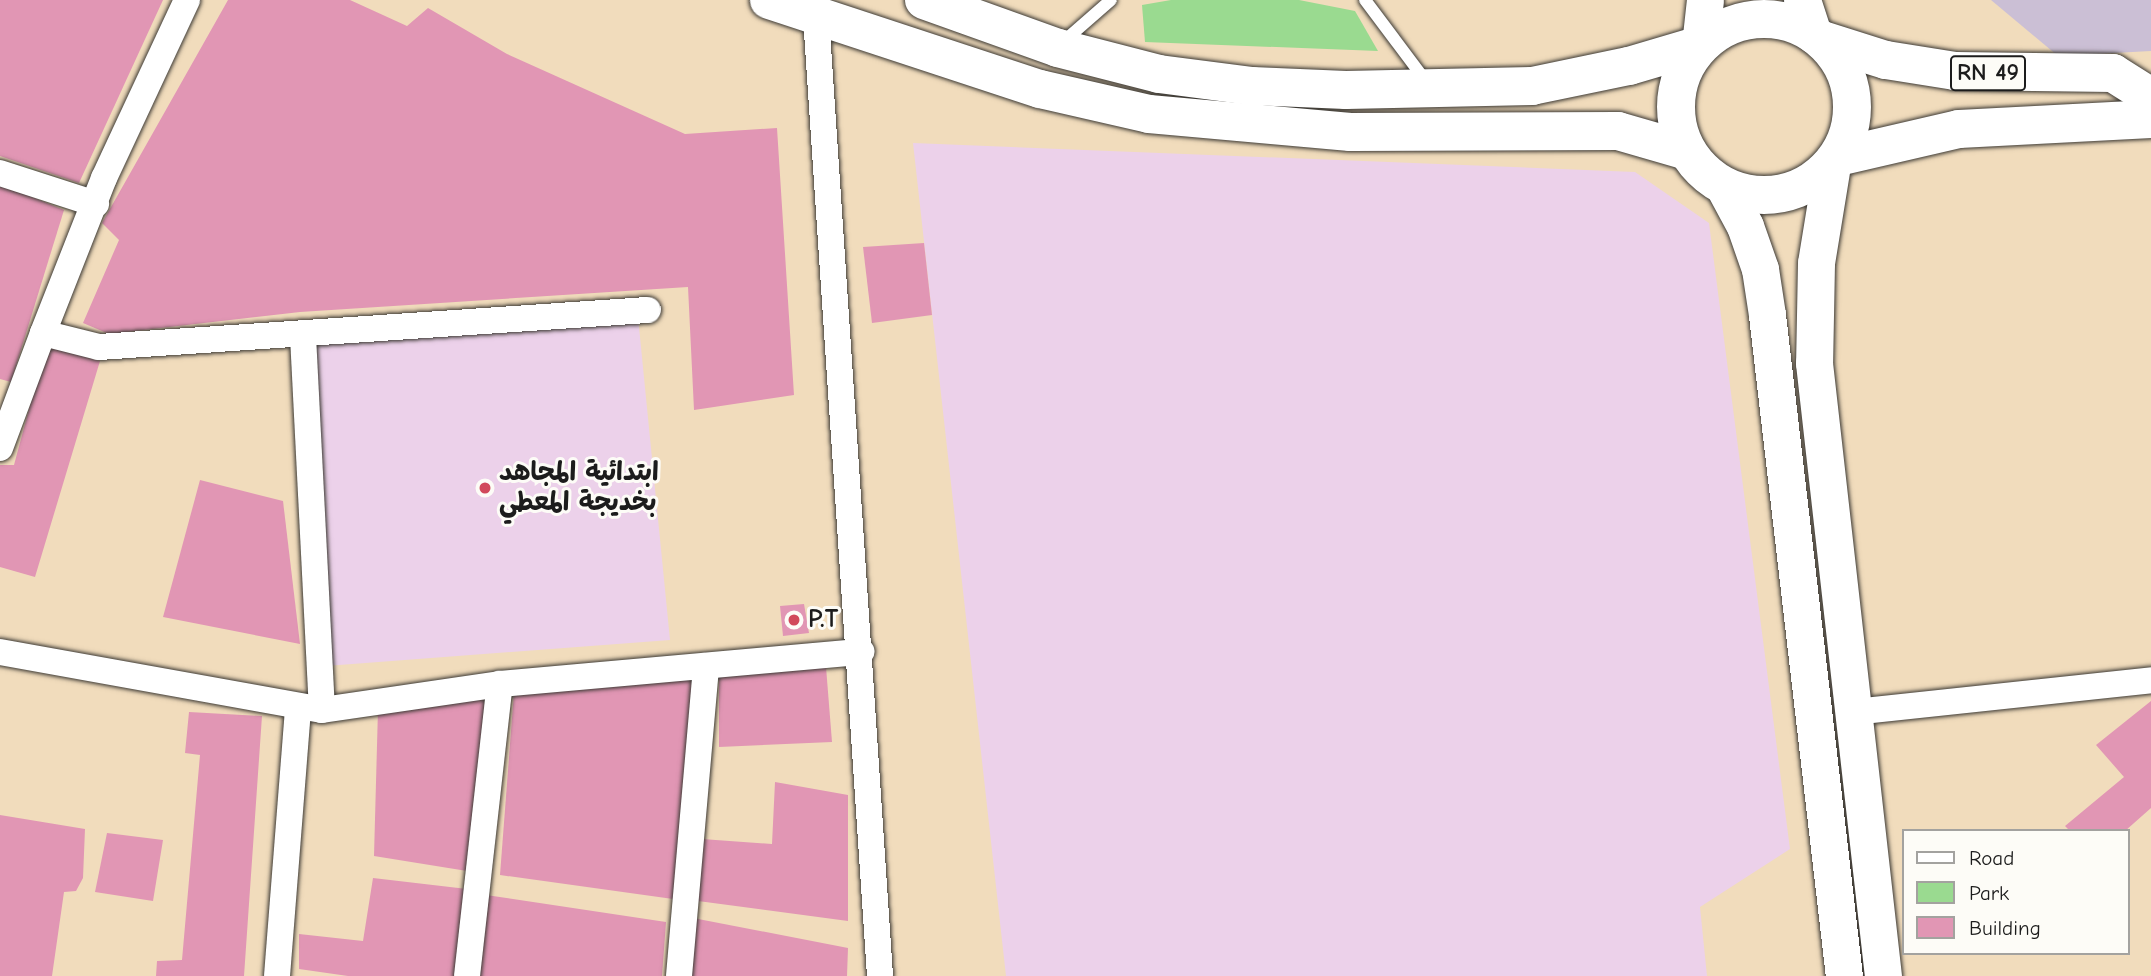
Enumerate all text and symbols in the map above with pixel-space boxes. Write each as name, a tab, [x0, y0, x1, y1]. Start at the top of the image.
road number: RN 49	[1950, 52, 2026, 94]
place label: ابتدائية المجاهد بخديجة المعطي	[499, 457, 659, 518]
marker: ابتدائية المجاهد بخديجة المعطي	[477, 480, 493, 496]
place label: P.T	[808, 604, 838, 636]
marker: P.T	[786, 612, 802, 628]
legend	[1902, 829, 2130, 955]
text: Road	[1969, 846, 2014, 870]
text: Park	[1969, 881, 2009, 905]
text: Building	[1969, 916, 2041, 940]

